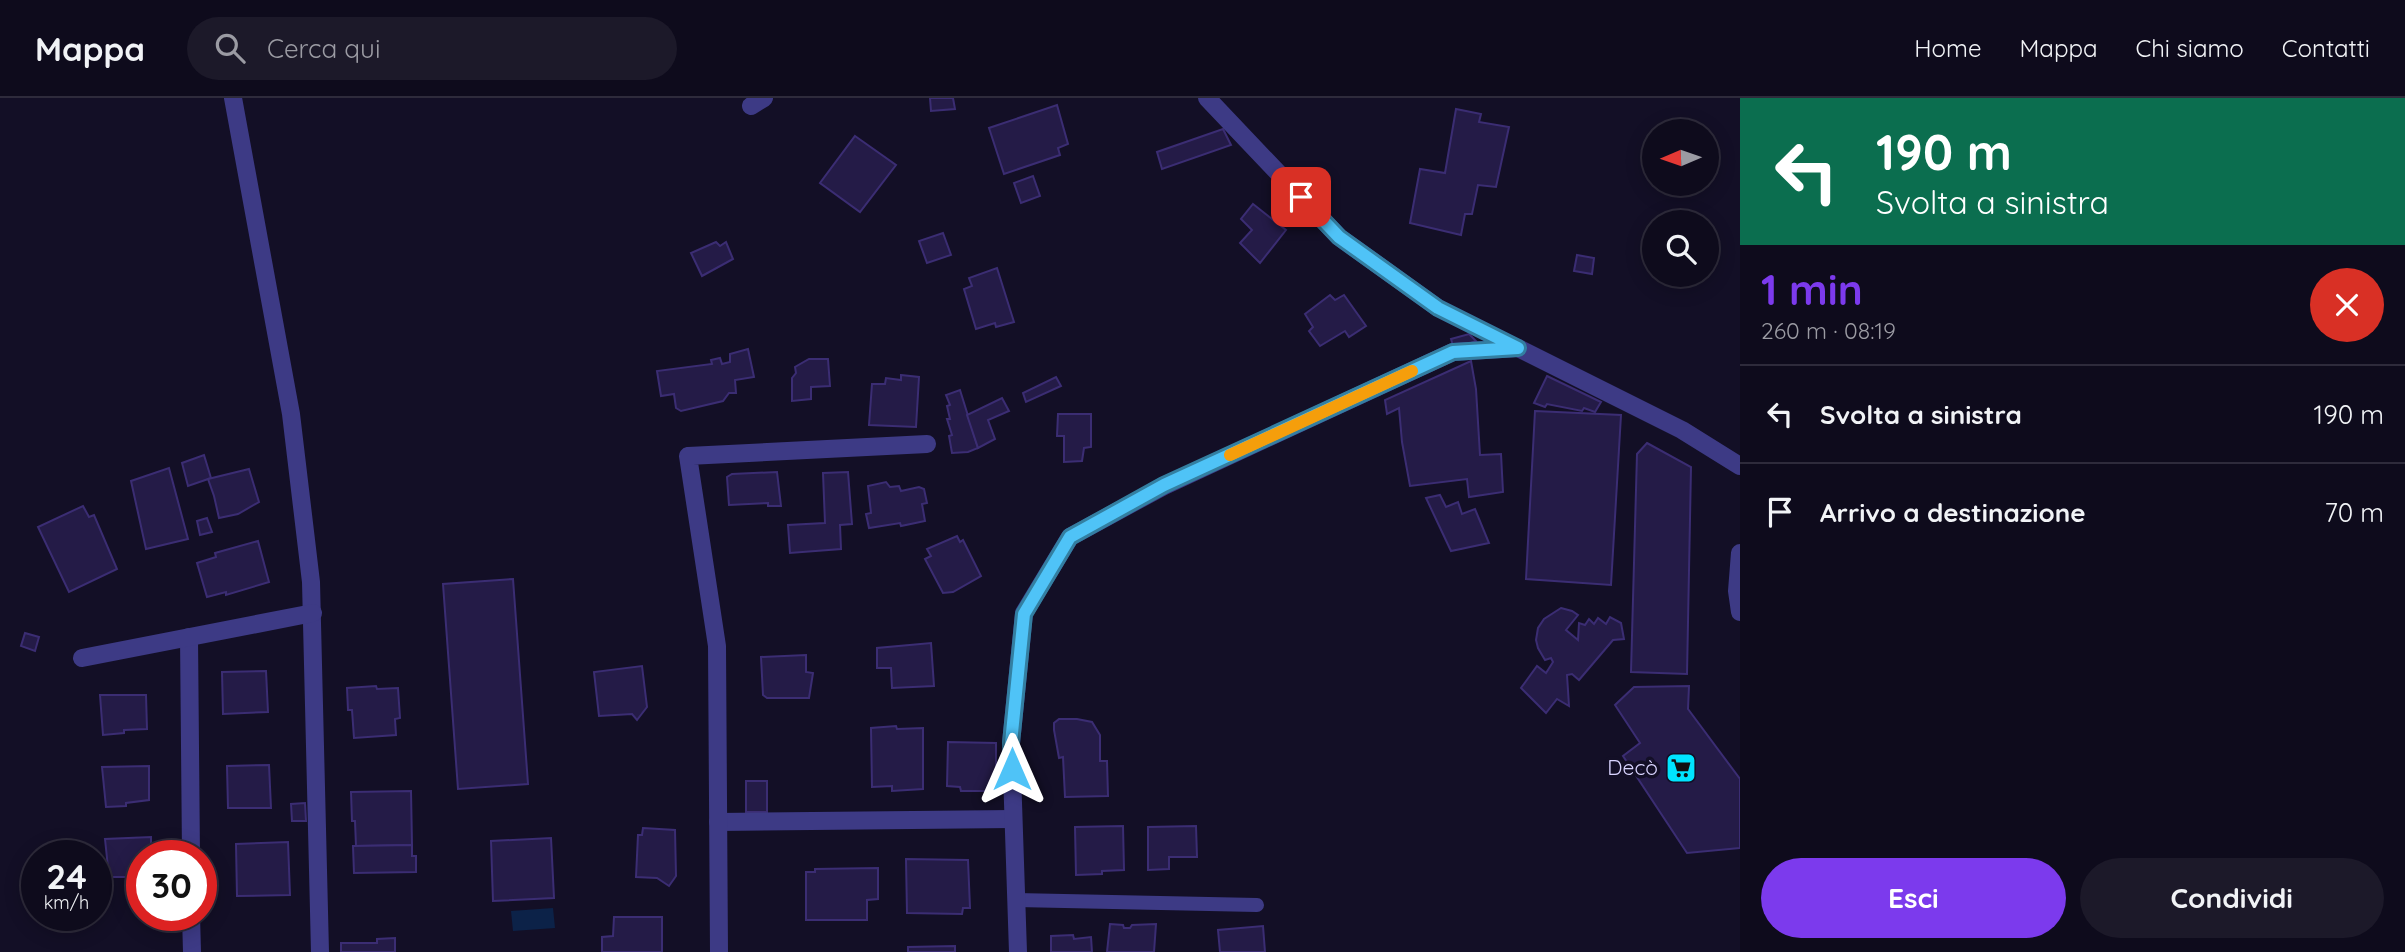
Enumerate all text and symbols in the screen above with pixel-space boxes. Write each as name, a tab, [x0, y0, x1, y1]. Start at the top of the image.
search box	[187, 17, 677, 80]
text: Mappa	[35, 28, 145, 69]
icon: search	[211, 29, 249, 67]
text: Cerca qui	[267, 32, 380, 65]
text: Home	[1914, 33, 1982, 63]
text: Mappa	[2020, 33, 2098, 63]
text: Chi siamo	[2136, 33, 2244, 63]
text: Contatti	[2282, 33, 2370, 63]
north arrow	[1642, 119, 1718, 196]
map controls	[1642, 119, 1719, 287]
text: 190 m	[1876, 121, 2012, 182]
icon: left	[1761, 126, 1852, 217]
pin	[1271, 167, 1331, 227]
icon: arrive	[1282, 178, 1320, 216]
text: Svolta a sinistra	[1876, 182, 2109, 222]
button: search	[1642, 210, 1719, 287]
text: 1 min	[1761, 263, 1863, 316]
button: close	[2310, 268, 2384, 342]
text: 260 m · 08:19	[1761, 316, 1896, 345]
icon: left	[1761, 395, 1799, 433]
text: Svolta a sinistra	[1820, 398, 2022, 431]
text: 190 m	[2314, 398, 2384, 431]
icon: arrive	[1761, 493, 1799, 531]
text: Arrivo a destinazione	[1820, 496, 2086, 529]
text: 70 m	[2324, 496, 2384, 529]
position arrow	[975, 732, 1049, 806]
supermarket icon: Decò	[1664, 751, 1698, 785]
place label: Decò	[1607, 754, 1658, 780]
speed limit sign: 30	[126, 840, 217, 931]
text: 24	[46, 854, 87, 898]
button: Esci	[1761, 858, 2066, 938]
button: Condividi	[2080, 858, 2384, 938]
text: km/h	[44, 891, 89, 914]

